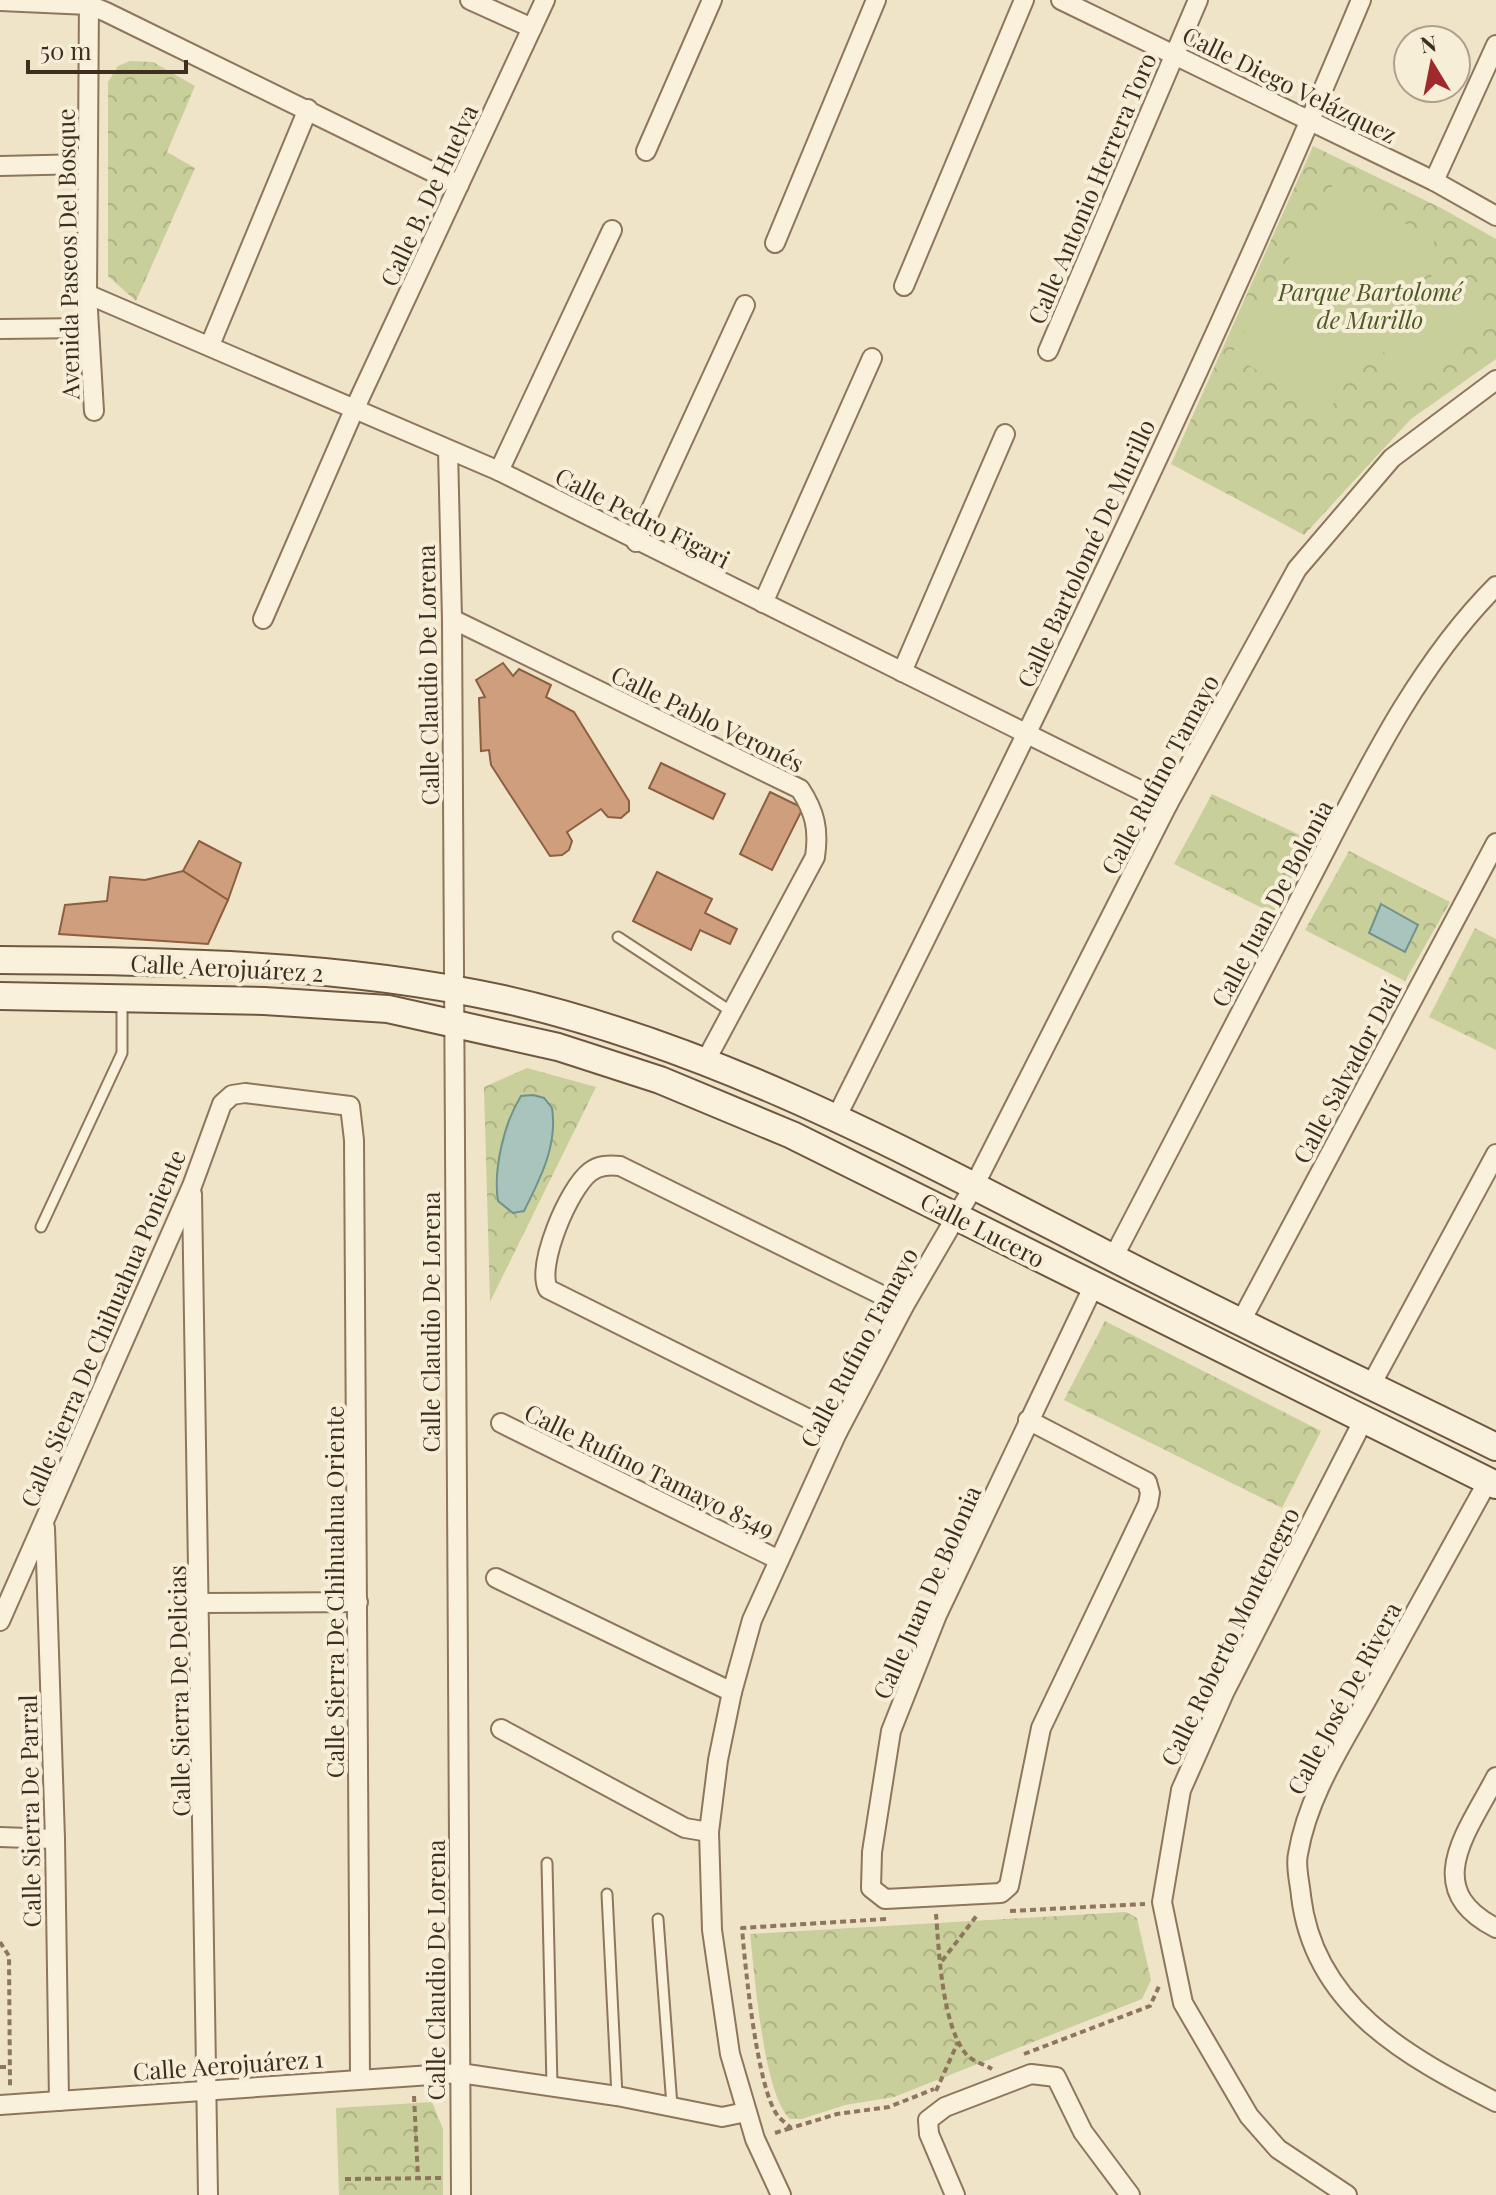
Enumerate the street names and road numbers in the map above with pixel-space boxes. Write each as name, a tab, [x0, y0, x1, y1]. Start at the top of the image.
street label: Calle Diego Velázquez	[1178, 18, 1402, 150]
street label: Calle Antonio Herrera Toro	[1019, 47, 1163, 329]
street label: Calle B. De Huelva	[372, 99, 484, 291]
street label: Avenida Paseos Del Bosque	[48, 108, 86, 401]
street label: Calle Bartolomé De Murillo	[1009, 414, 1161, 692]
street label: Calle Pedro Figari	[550, 459, 736, 575]
street label: Calle Claudio De Lorena	[409, 544, 445, 806]
street label: Calle Pablo Veronés	[606, 657, 810, 779]
street label: Calle Rufino Tamayo	[1093, 668, 1225, 880]
street label: Calle Juan De Bolonia	[1203, 794, 1339, 1012]
street label: Calle Aerojuárez 2	[130, 946, 324, 988]
street label: Calle Salvador Dalí	[1285, 975, 1407, 1169]
street label: Calle Sierra De Chihuahua Poniente	[12, 1144, 192, 1512]
street label: Calle Lucero	[915, 1184, 1051, 1274]
street label: Calle Claudio De Lorena	[414, 1192, 446, 1452]
street label: Calle Rufino Tamayo	[792, 1241, 924, 1453]
street label: Calle Rufino Tamayo 8549	[520, 1395, 780, 1545]
street label: Calle Sierra De Chihuahua Oriente	[318, 1406, 350, 1778]
street label: Calle Juan De Bolonia	[865, 1480, 987, 1704]
street label: Calle Roberto Montenegro	[1152, 1501, 1306, 1771]
street label: Calle Sierra De Delicias	[160, 1565, 196, 1817]
street label: Calle José De Rivera	[1279, 1596, 1407, 1800]
street label: Calle Sierra De Parral	[11, 1694, 47, 1928]
street label: Calle Claudio De Lorena	[419, 1840, 451, 2100]
street label: Calle Aerojuárez 1	[132, 2041, 324, 2087]

